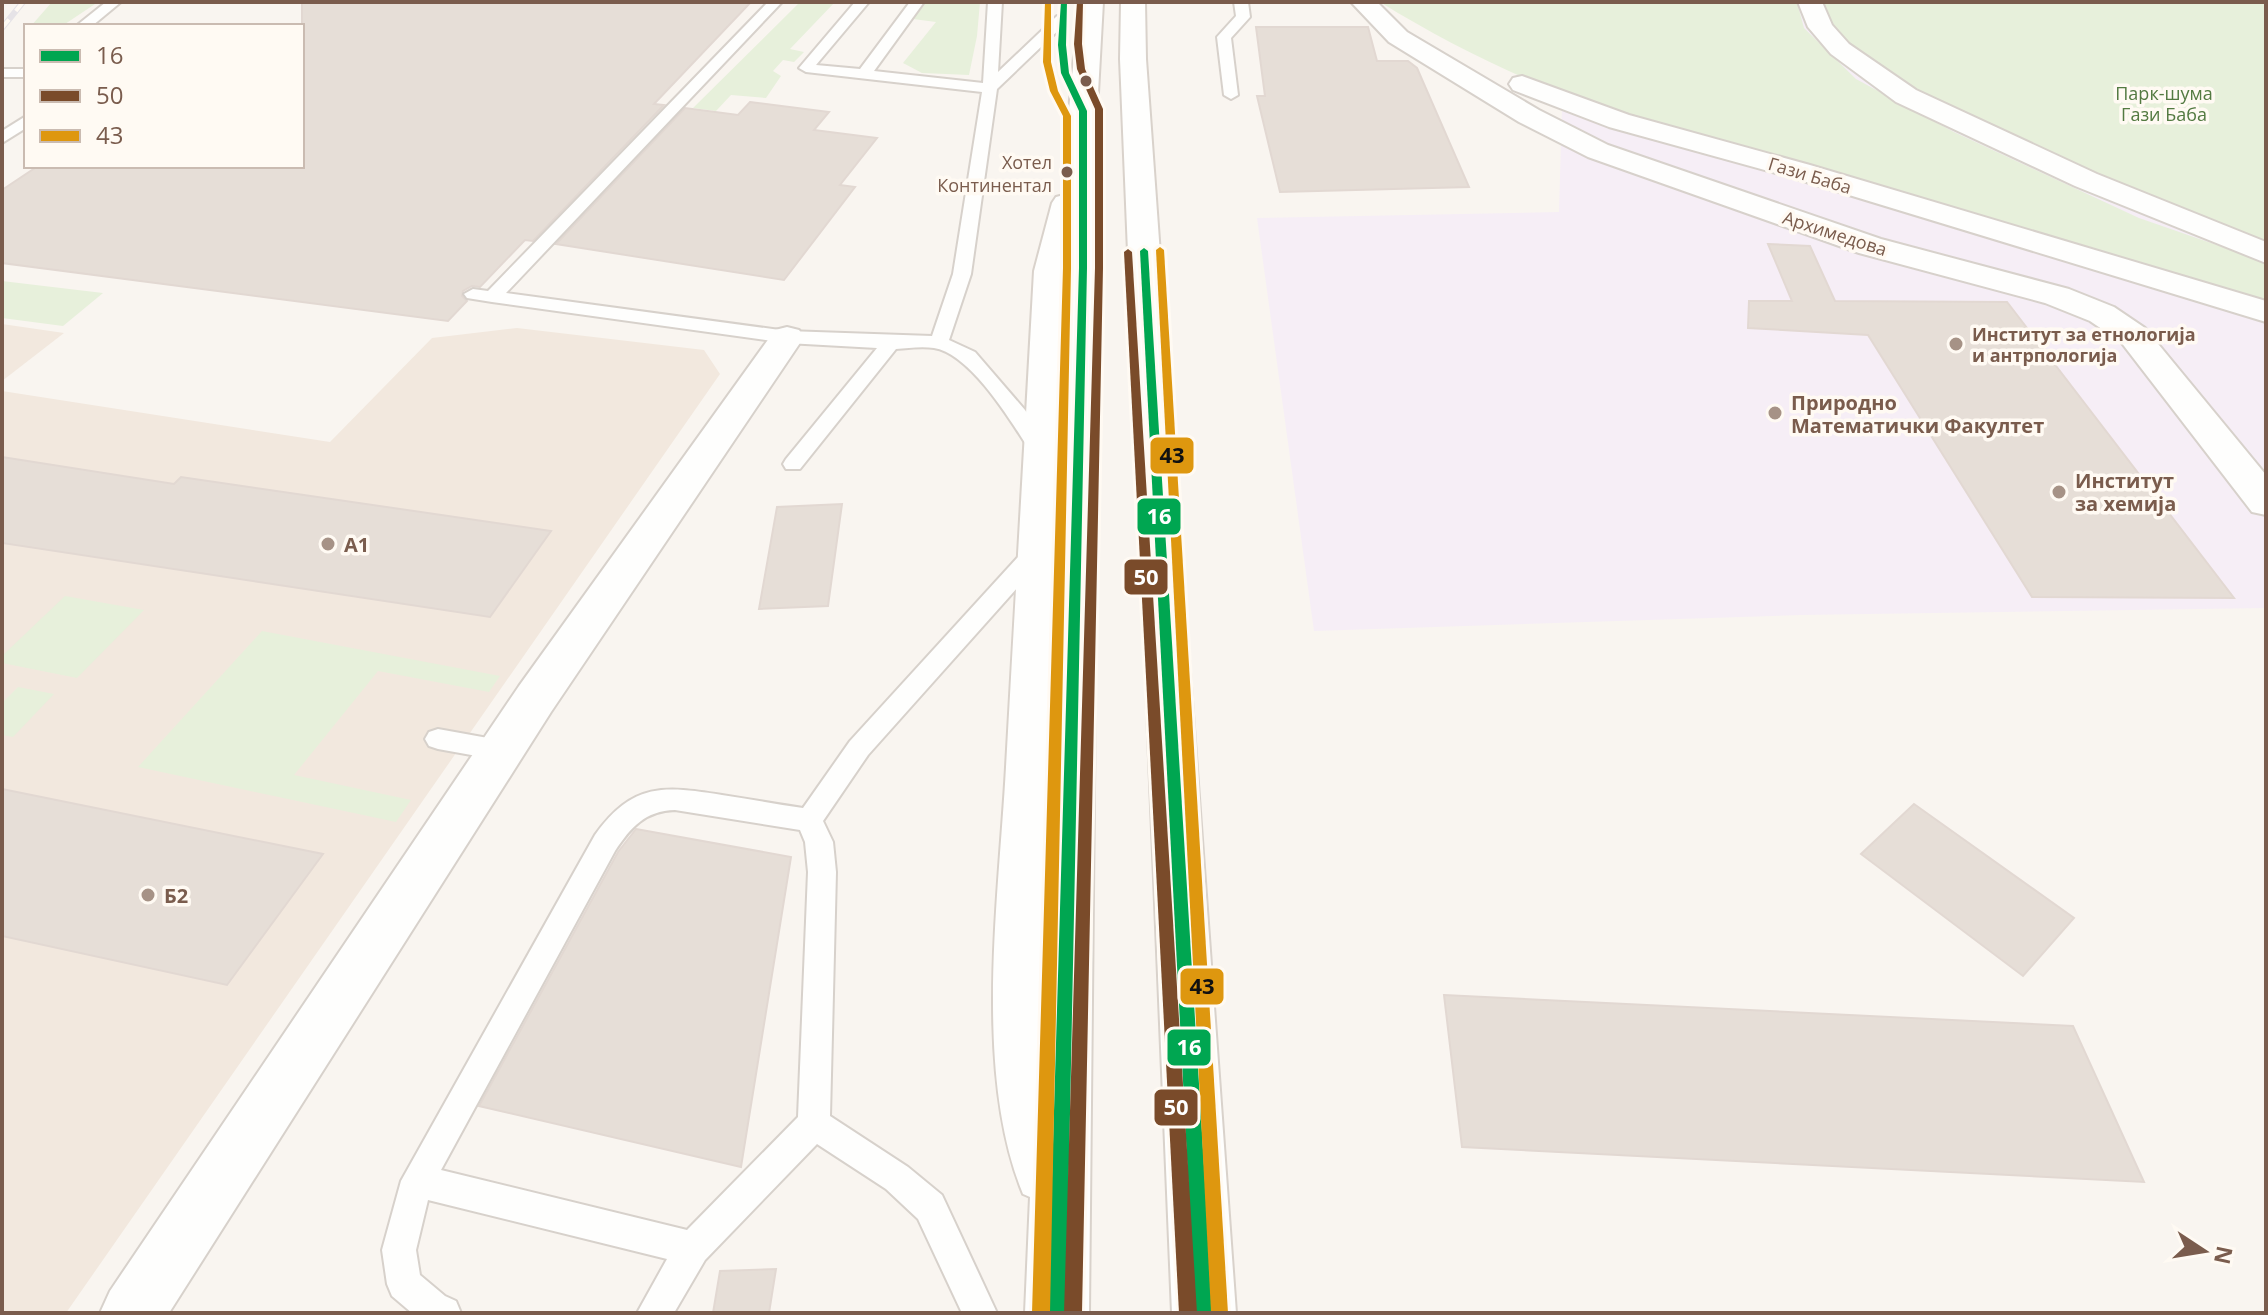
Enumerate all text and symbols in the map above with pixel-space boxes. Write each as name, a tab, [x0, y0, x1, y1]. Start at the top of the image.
legend	[24, 24, 304, 168]
text: 16	[96, 38, 123, 71]
unlabelled marker	[1078, 73, 1094, 89]
text: 50	[96, 78, 123, 111]
park label: Парк-шума Гази Баба	[2115, 81, 2213, 126]
text: 43	[96, 118, 123, 151]
place label: Хотел Континентал	[937, 150, 1052, 197]
street label: Гази Баба	[1765, 151, 1855, 199]
marker: Хотел Континентал	[1059, 164, 1075, 180]
street label: Архимедова	[1780, 205, 1890, 261]
place label: Институт за етнологија и антрпологија	[1972, 322, 2196, 367]
marker: Институт за етнологија и антрпологија	[1947, 335, 1965, 353]
place label: Природно Математички Факултет	[1791, 389, 2044, 439]
marker: Природно Математички Факултет	[1766, 404, 1784, 422]
line badge: 43	[1149, 436, 1195, 475]
text: 43	[1159, 439, 1185, 469]
place label: Институт за хемија	[2075, 467, 2176, 517]
marker: Институт за хемија	[2050, 483, 2068, 501]
line badge: 16	[1136, 497, 1182, 536]
text: 16	[1146, 500, 1172, 530]
place label: А1	[344, 531, 369, 558]
marker: А1	[319, 535, 337, 553]
line badge: 50	[1123, 558, 1169, 596]
text: 50	[1133, 561, 1159, 591]
place label: Б2	[164, 882, 188, 909]
marker: Б2	[139, 886, 157, 904]
line badge: 43	[1179, 967, 1225, 1006]
text: 43	[1189, 970, 1215, 1000]
line badge: 16	[1166, 1028, 1212, 1067]
text: 16	[1176, 1031, 1202, 1061]
line badge: 50	[1153, 1088, 1199, 1127]
text: 50	[1163, 1091, 1189, 1121]
north arrow	[2164, 1211, 2244, 1291]
text: N	[2208, 1243, 2241, 1267]

